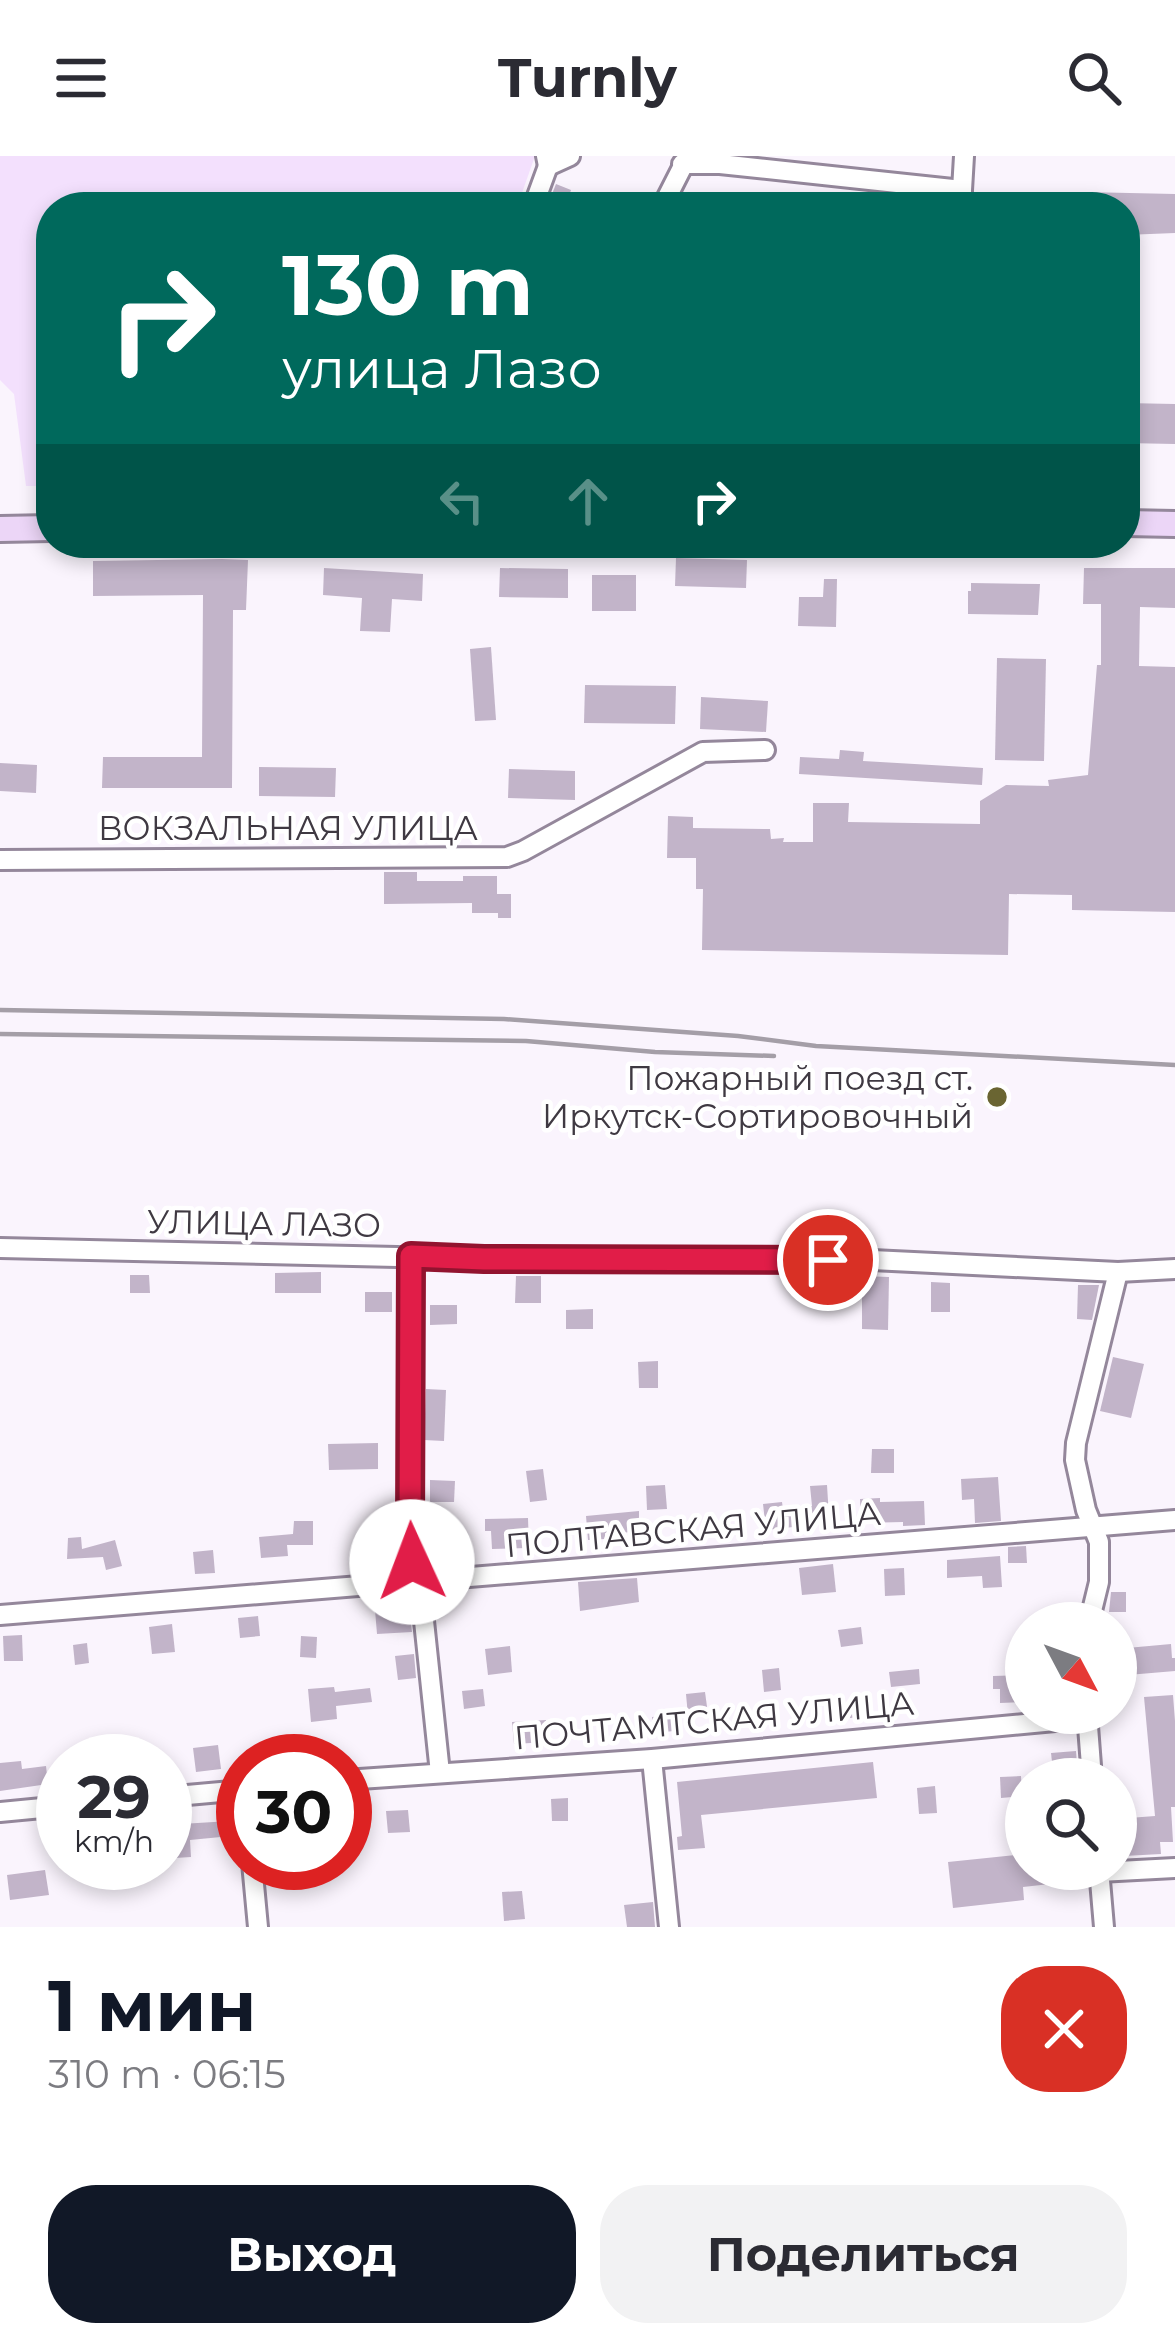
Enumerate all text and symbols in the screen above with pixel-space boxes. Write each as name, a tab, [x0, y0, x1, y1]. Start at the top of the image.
icon: menu	[48, 45, 114, 111]
text: Turnly	[498, 45, 677, 111]
icon: search	[1061, 45, 1127, 111]
text: 130 m	[282, 234, 534, 336]
icon: right	[84, 240, 240, 396]
text: улица Лазо	[282, 336, 602, 402]
icon: left	[429, 468, 495, 534]
icon: ahead	[555, 468, 621, 534]
icon: right	[681, 468, 747, 534]
street label: ВОКЗАЛЬНАЯ УЛИЦА	[98, 808, 479, 848]
place label: Пожарный поезд ст. Иркутск-Сортировочный	[542, 1058, 973, 1136]
marker: Пожарный поезд ст. Иркутск-Сортировочный	[984, 1084, 1010, 1110]
street label: УЛИЦА ЛАЗО	[147, 1201, 381, 1245]
pin	[777, 1209, 879, 1311]
icon: arrive	[795, 1227, 861, 1293]
street label: ПОЛТАВСКАЯ УЛИЦА	[504, 1493, 883, 1565]
position arrow	[349, 1499, 475, 1625]
north arrow	[1005, 1602, 1137, 1734]
map controls	[1005, 1602, 1137, 1890]
street label: ПОЧТАМТСКАЯ УЛИЦА	[512, 1683, 916, 1757]
speed limit sign: 30	[216, 1734, 372, 1890]
button: search	[1005, 1758, 1137, 1890]
text: 29	[77, 1760, 151, 1833]
text: km/h	[74, 1823, 154, 1860]
text: 1 мин	[48, 1961, 256, 2049]
button: close	[1001, 1966, 1127, 2092]
text: 310 m · 06:15	[48, 2050, 286, 2098]
button: Выход	[48, 2185, 576, 2323]
button: Поделиться	[600, 2185, 1127, 2323]

